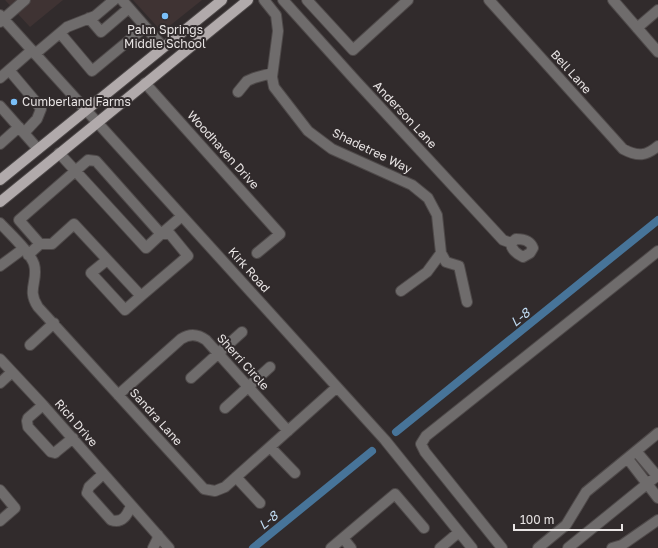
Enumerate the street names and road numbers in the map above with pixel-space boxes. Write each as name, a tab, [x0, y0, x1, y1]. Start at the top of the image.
street label: Bell Lane	[548, 47, 595, 97]
street label: Anderson Lane	[370, 78, 440, 151]
street label: Woodhaven Drive	[184, 107, 263, 192]
street label: Shadetree Way	[330, 125, 415, 176]
street label: Kirk Road	[225, 244, 273, 295]
street label: Sherri Circle	[214, 330, 273, 393]
street label: Sandra Lane	[127, 385, 186, 448]
street label: Rich Drive	[52, 396, 101, 450]

